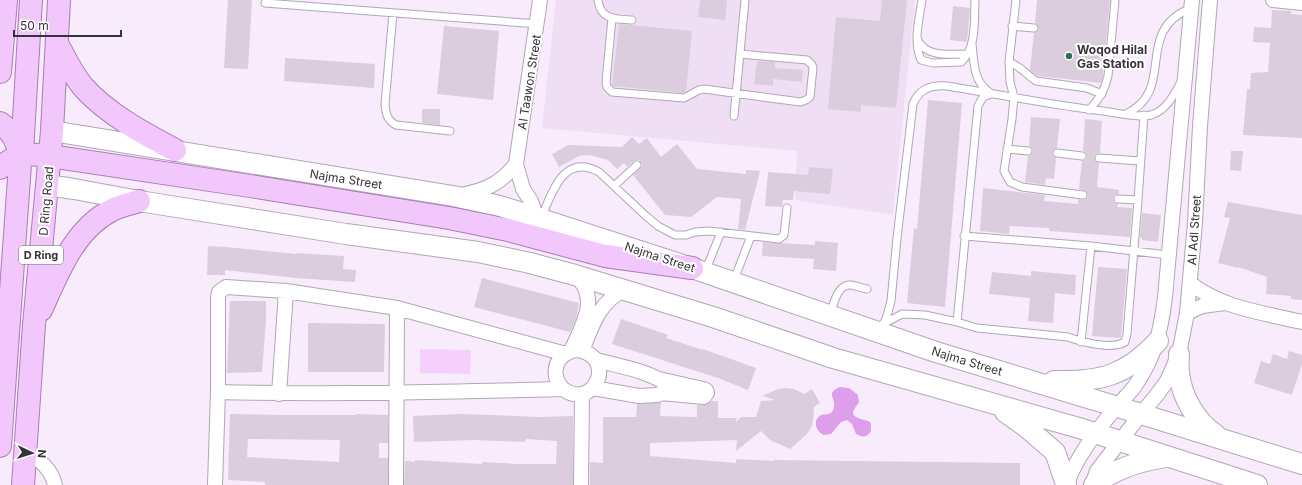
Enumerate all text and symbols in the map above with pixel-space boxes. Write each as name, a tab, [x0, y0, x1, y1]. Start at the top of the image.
scale bar	[14, 12, 121, 38]
text: 50 m	[20, 18, 49, 33]
street label: Al Taawon Street	[514, 33, 544, 131]
place label: Woqod Hilal Gas Station	[1077, 42, 1147, 71]
marker: Woqod Hilal Gas Station	[1064, 51, 1074, 61]
street label: D Ring Road	[36, 166, 56, 236]
street label: Najma Street	[309, 166, 383, 192]
street label: Al Adl Street	[1184, 194, 1204, 266]
street label: Najma Street	[623, 239, 697, 275]
road number: D Ring	[19, 246, 63, 264]
street label: Najma Street	[930, 343, 1004, 379]
north arrow	[12, 433, 52, 473]
text: N	[35, 449, 49, 458]

